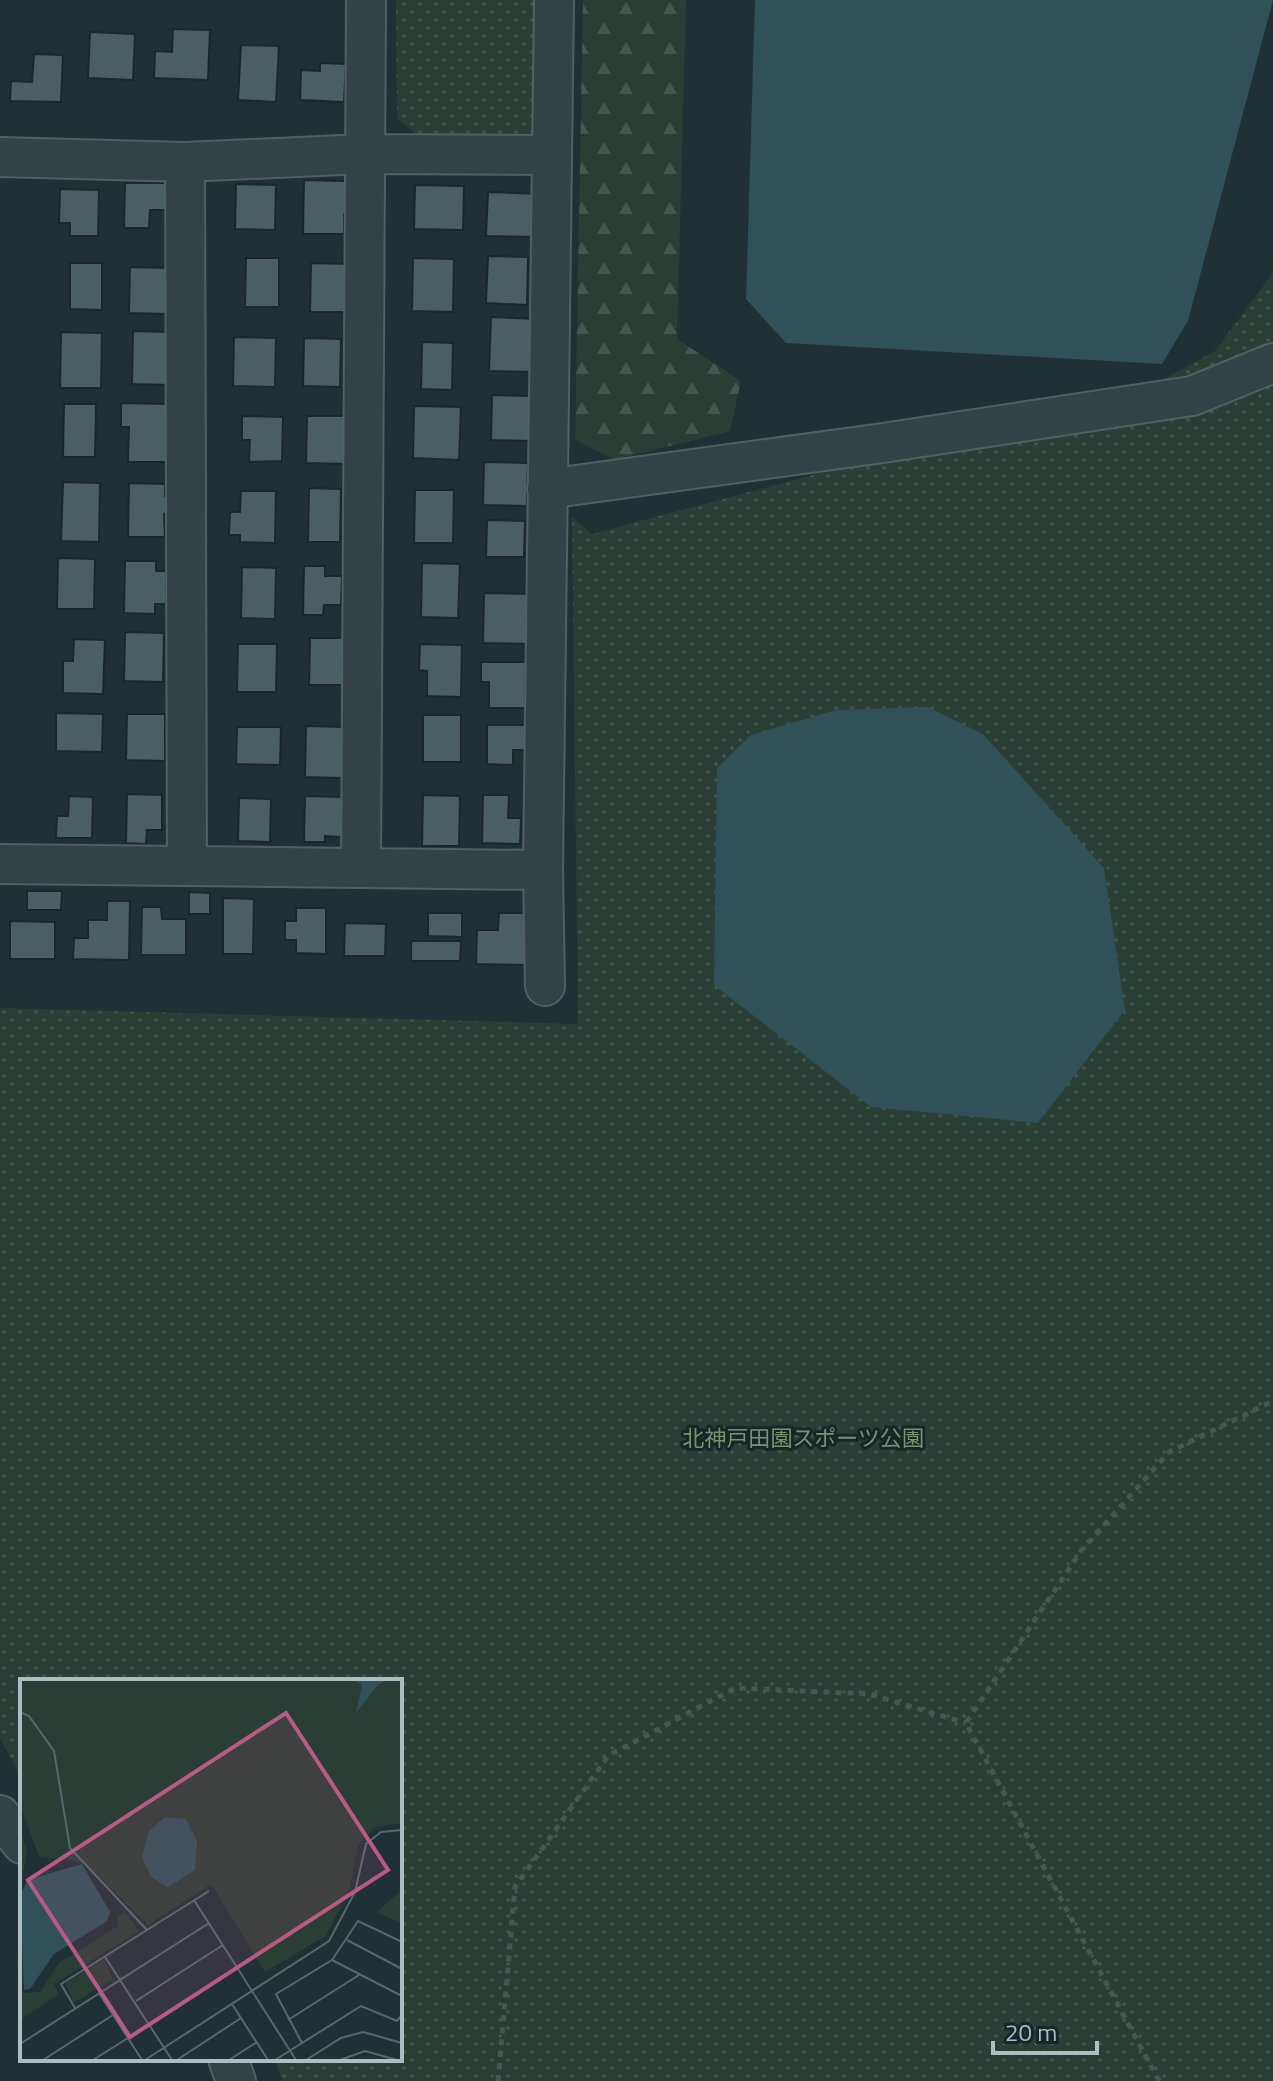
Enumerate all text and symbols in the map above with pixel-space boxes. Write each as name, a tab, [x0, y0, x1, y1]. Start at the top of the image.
park label: 北神戸田園スポーツ公園	[682, 1421, 924, 1455]
inset map	[20, 1679, 402, 2061]
scale bar	[993, 2005, 1097, 2055]
text: 20 m	[1005, 2014, 1057, 2050]

